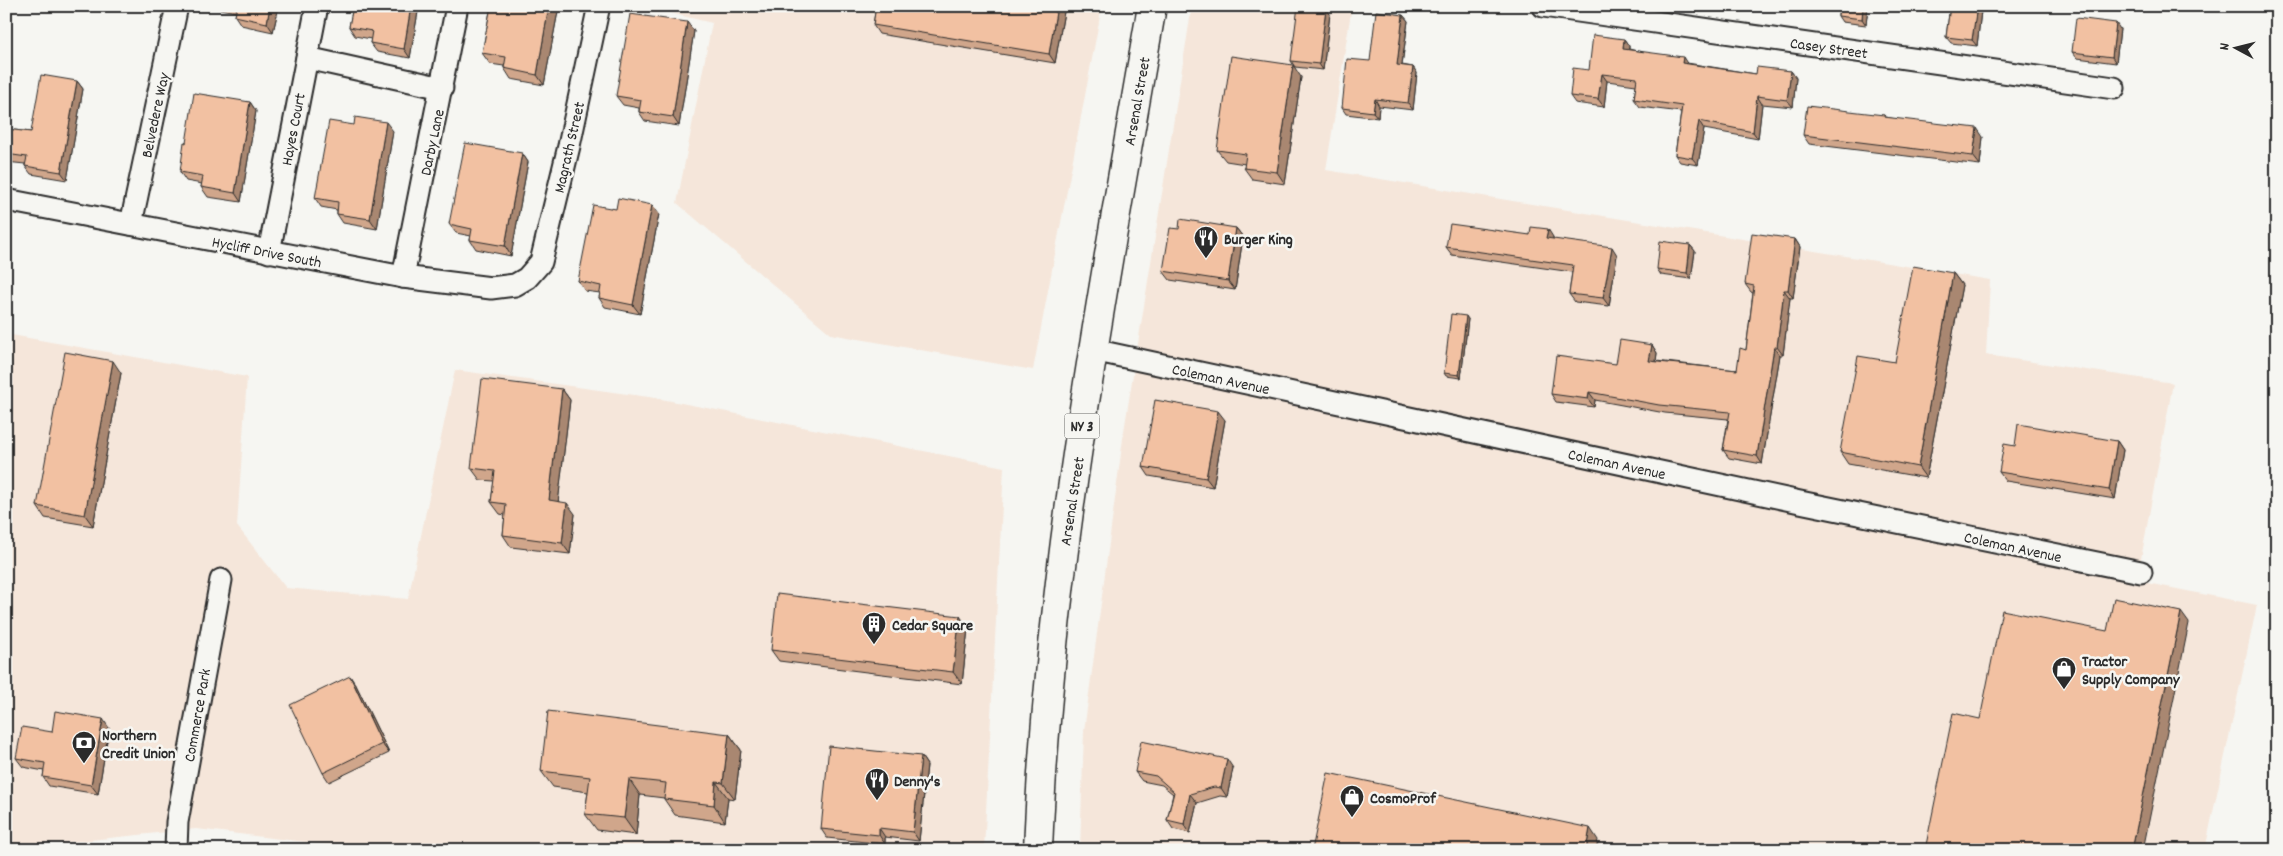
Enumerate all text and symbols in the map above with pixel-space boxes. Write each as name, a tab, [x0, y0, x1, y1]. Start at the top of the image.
north arrow	[2210, 22, 2260, 72]
street label: Casey Street	[1788, 33, 1869, 66]
text: N	[2215, 42, 2235, 51]
street label: Arsenal Street	[1119, 55, 1158, 148]
street label: Belvedere Way	[136, 70, 177, 160]
street label: Hayes Court	[276, 91, 313, 168]
street label: Magrath Street	[549, 100, 592, 196]
street label: Darby Lane	[415, 107, 452, 178]
restaurant icon: Burger King	[1193, 225, 1219, 259]
place label: Burger King	[1224, 229, 1293, 252]
street label: Hycliff Drive South	[210, 232, 323, 275]
street label: Coleman Avenue	[1170, 359, 1271, 402]
road number: NY 3	[1064, 414, 1100, 438]
street label: Coleman Avenue	[1566, 444, 1667, 487]
street label: Arsenal Street	[1055, 455, 1092, 547]
street label: Coleman Avenue	[1962, 527, 2063, 570]
building icon: Cedar Square	[861, 611, 887, 645]
place label: Cedar Square	[892, 615, 973, 638]
place label: Tractor Supply Company	[2082, 651, 2181, 692]
shop icon: Tractor Supply Company	[2051, 656, 2077, 690]
street label: Commerce Park	[179, 667, 218, 764]
place label: Northern Credit Union	[102, 725, 175, 766]
bank icon: Northern Credit Union	[71, 730, 97, 764]
restaurant icon: Denny's	[864, 767, 890, 801]
place label: Denny's	[894, 771, 941, 794]
shop icon: CosmoProf	[1339, 784, 1365, 818]
place label: CosmoProf	[1370, 788, 1437, 811]

